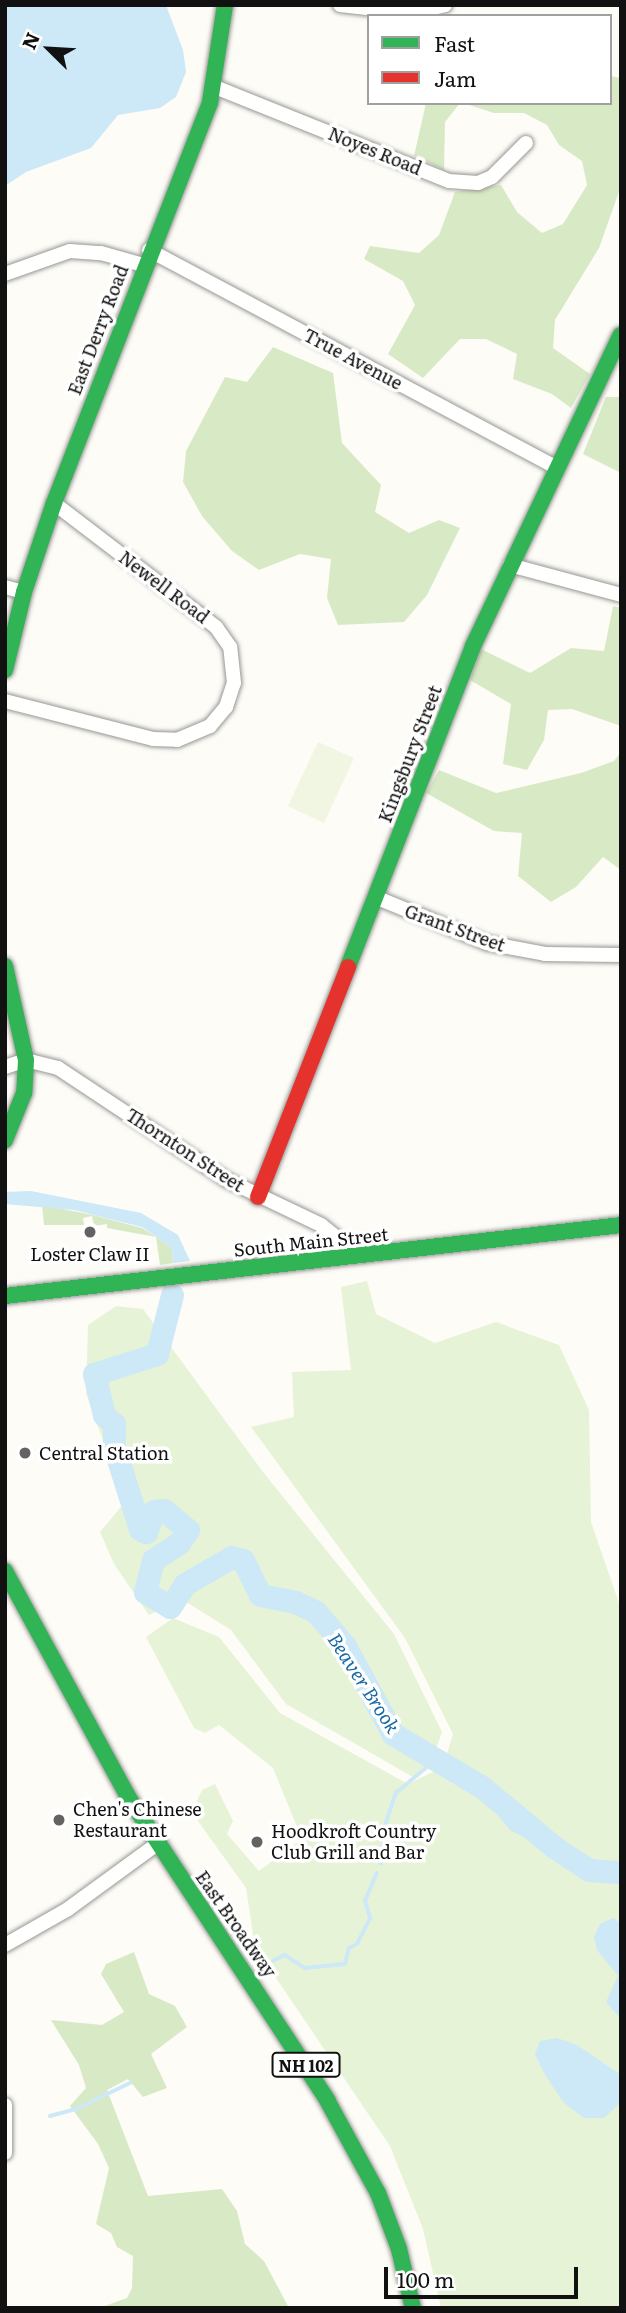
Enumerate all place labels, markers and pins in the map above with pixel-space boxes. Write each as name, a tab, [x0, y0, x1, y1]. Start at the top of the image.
marker: Loster Claw II	[82, 1224, 98, 1240]
place label: Loster Claw II	[30, 1243, 150, 1265]
place label: Central Station	[39, 1442, 169, 1464]
marker: Central Station	[17, 1445, 33, 1461]
place label: Chen's Chinese Restaurant	[73, 1799, 202, 1842]
marker: Chen's Chinese Restaurant	[51, 1812, 67, 1828]
place label: Hoodkroft Country Club Grill and Bar	[271, 1821, 436, 1864]
marker: Hoodkroft Country Club Grill and Bar	[249, 1834, 265, 1850]

